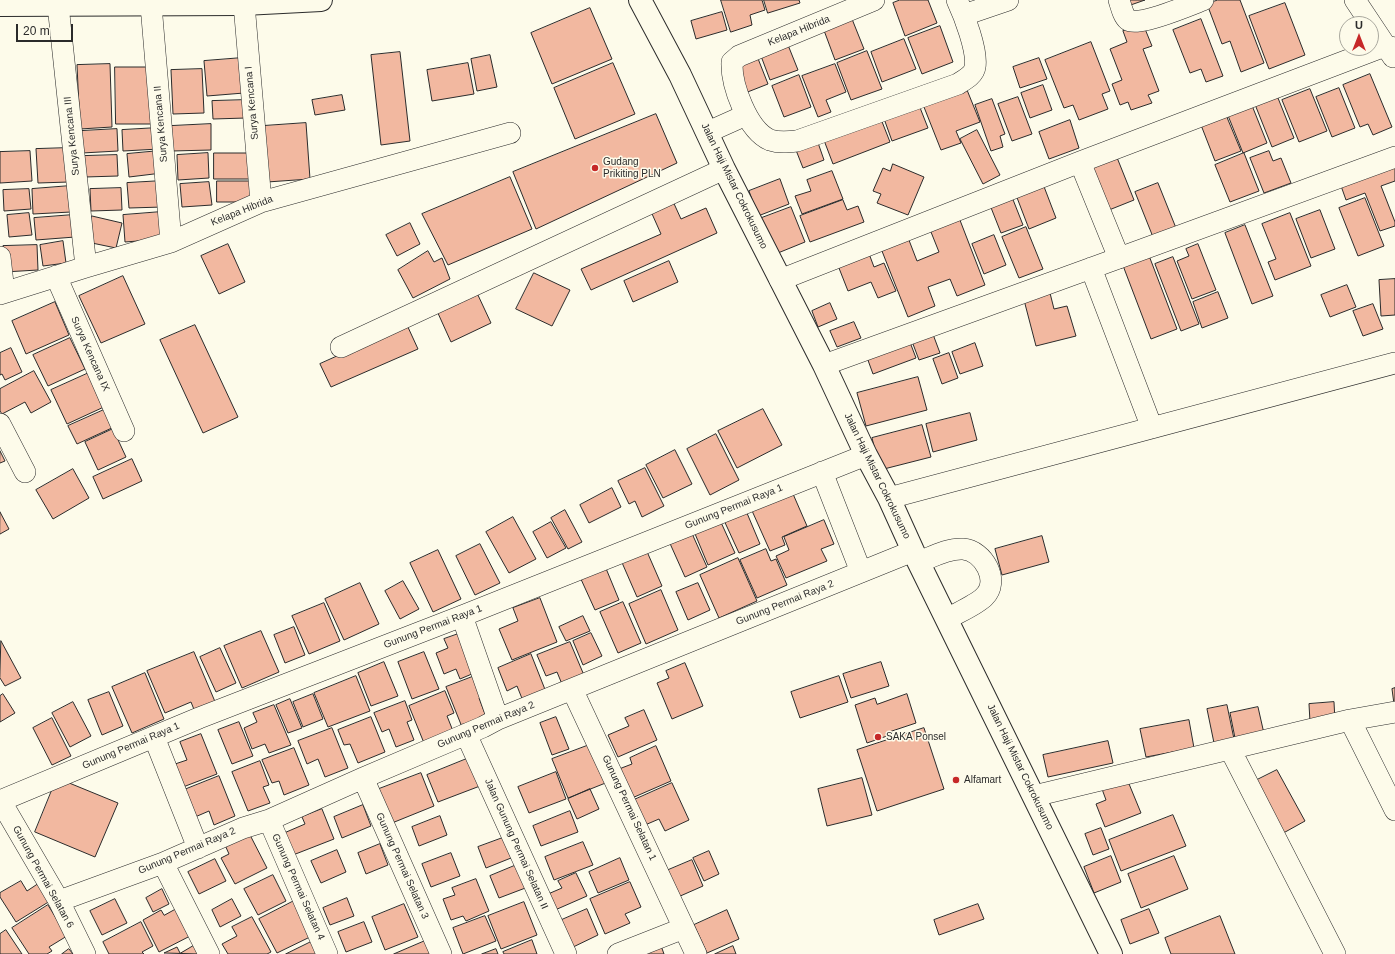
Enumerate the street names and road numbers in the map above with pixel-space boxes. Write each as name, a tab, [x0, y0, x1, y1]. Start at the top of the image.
street label: Kelapa Hibrida	[766, 13, 832, 49]
street label: Surya Kencana I	[243, 66, 261, 140]
street label: Surya Kencana II	[152, 85, 170, 163]
street label: Surya Kencana III	[62, 96, 82, 176]
street label: Jalan Haji Mistar Cokrokusumo	[698, 121, 770, 251]
street label: Kelapa Hibrida	[209, 193, 275, 229]
street label: Surya Kencana IX	[68, 315, 112, 393]
street label: Jalan Haji Mistar Cokrokusumo	[841, 411, 913, 541]
street label: Gunung Permai Raya 1	[683, 482, 785, 532]
street label: Gunung Permai Raya 2	[734, 578, 836, 628]
street label: Gunung Permai Raya 1	[382, 603, 484, 651]
street label: Gunung Permai Raya 2	[436, 699, 536, 751]
street label: Jalan Haji Mistar Cokrokusumo	[984, 702, 1056, 832]
street label: Gunung Permai Raya 1	[81, 720, 181, 772]
street label: Gunung Permai Selatan 1	[599, 753, 659, 863]
street label: Jalan Gunung Permai Selatan II	[482, 777, 550, 911]
street label: Gunung Permai Selatan 3	[373, 811, 431, 921]
street label: Gunung Permai Selatan 6	[10, 824, 76, 930]
street label: Gunung Permai Raya 2	[137, 825, 237, 877]
street label: Gunung Permai Selatan 4	[269, 832, 327, 942]

